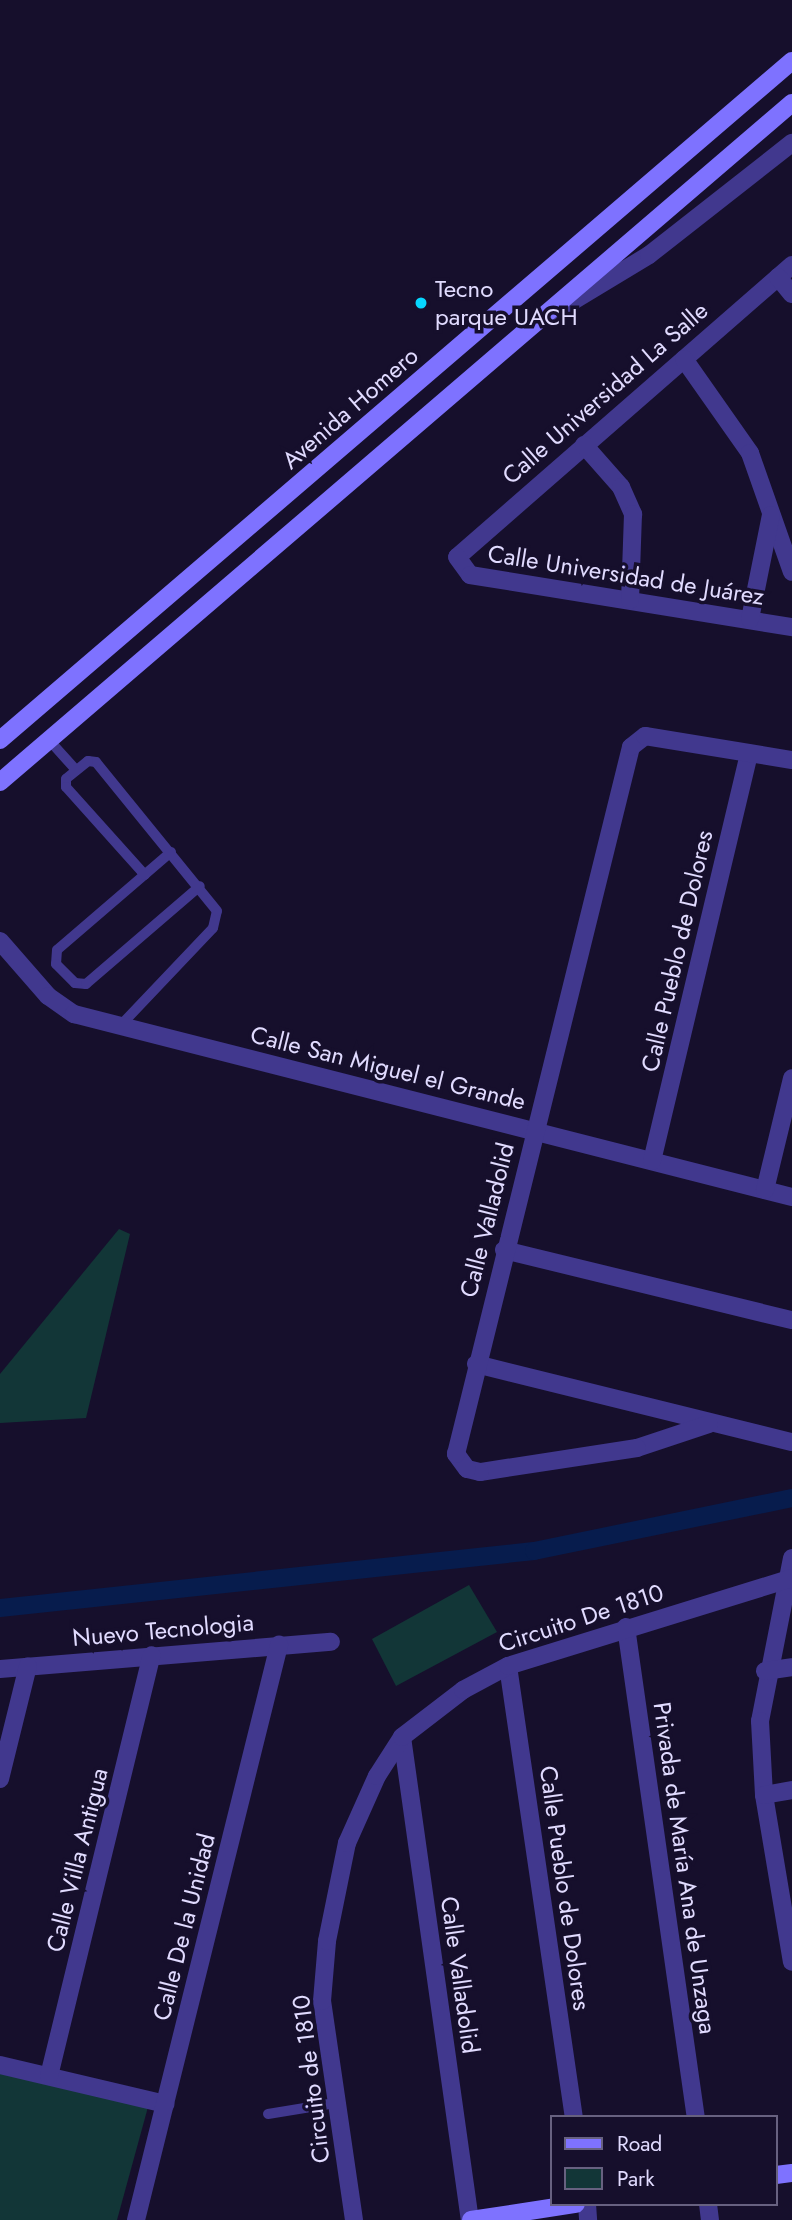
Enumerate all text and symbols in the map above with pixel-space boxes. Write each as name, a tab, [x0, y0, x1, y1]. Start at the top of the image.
place label: Tecno parque UACH	[435, 275, 578, 331]
marker: Tecno parque UACH	[413, 295, 429, 311]
street label: Calle Universidad La Salle	[496, 296, 714, 490]
street label: Avenida Homero	[276, 341, 424, 475]
street label: Calle Universidad de Juárez	[486, 539, 766, 611]
street label: Calle Pueblo de Dolores	[635, 827, 719, 1075]
street label: Calle San Miguel el Grande	[248, 1020, 528, 1116]
street label: Calle Valladolid	[454, 1140, 520, 1300]
street label: Circuito De 1810	[495, 1578, 667, 1658]
street label: Nuevo Tecnologia	[71, 1608, 255, 1652]
street label: Privada de María Ana de Unzaga	[647, 1700, 723, 2036]
street label: Calle Pueblo de Dolores	[534, 1764, 596, 2012]
street label: Calle Villa Antigua	[40, 1765, 114, 1955]
street label: Calle De la Unidad	[147, 1831, 221, 2023]
street label: Calle Valladolid	[435, 1895, 485, 2055]
street label: Circuito de 1810	[286, 1993, 336, 2165]
legend	[550, 2115, 778, 2206]
text: Road	[617, 2129, 662, 2159]
text: Park	[617, 2164, 654, 2194]

